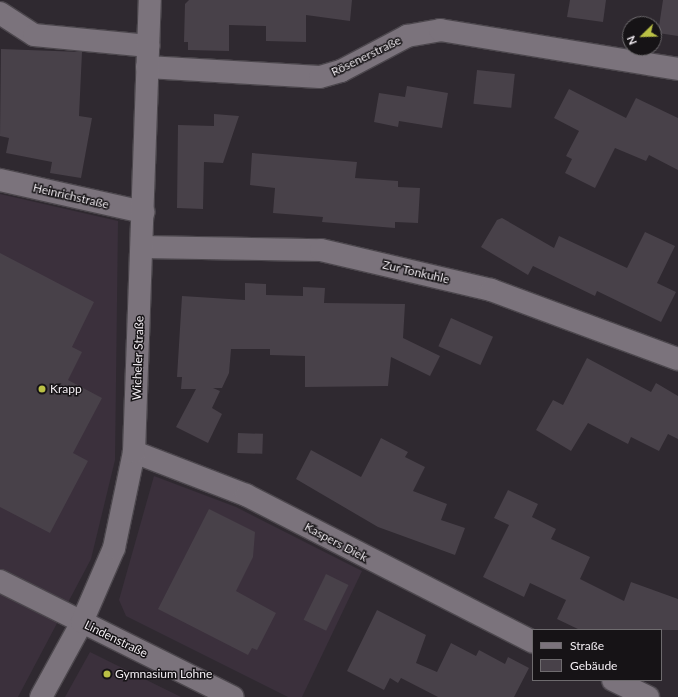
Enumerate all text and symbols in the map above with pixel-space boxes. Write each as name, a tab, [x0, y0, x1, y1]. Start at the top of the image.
north arrow	[622, 16, 662, 56]
street label: Rösenerstraße	[329, 33, 403, 79]
text: N	[624, 34, 639, 47]
street label: Heinrichstraße	[32, 180, 110, 212]
street label: Zur Tonkuhle	[381, 257, 451, 287]
street label: Wicheler Straße	[129, 315, 147, 401]
place label: Krapp	[50, 382, 82, 396]
marker: Krapp	[37, 384, 47, 394]
street label: Kaspers Diek	[302, 519, 370, 565]
street label: Lindenstraße	[82, 618, 150, 660]
legend	[532, 629, 662, 681]
text: Straße	[570, 638, 604, 653]
text: Gebäude	[570, 658, 617, 673]
place label: Gymnasium Lohne	[115, 667, 212, 681]
marker: Gymnasium Lohne	[102, 669, 112, 679]

